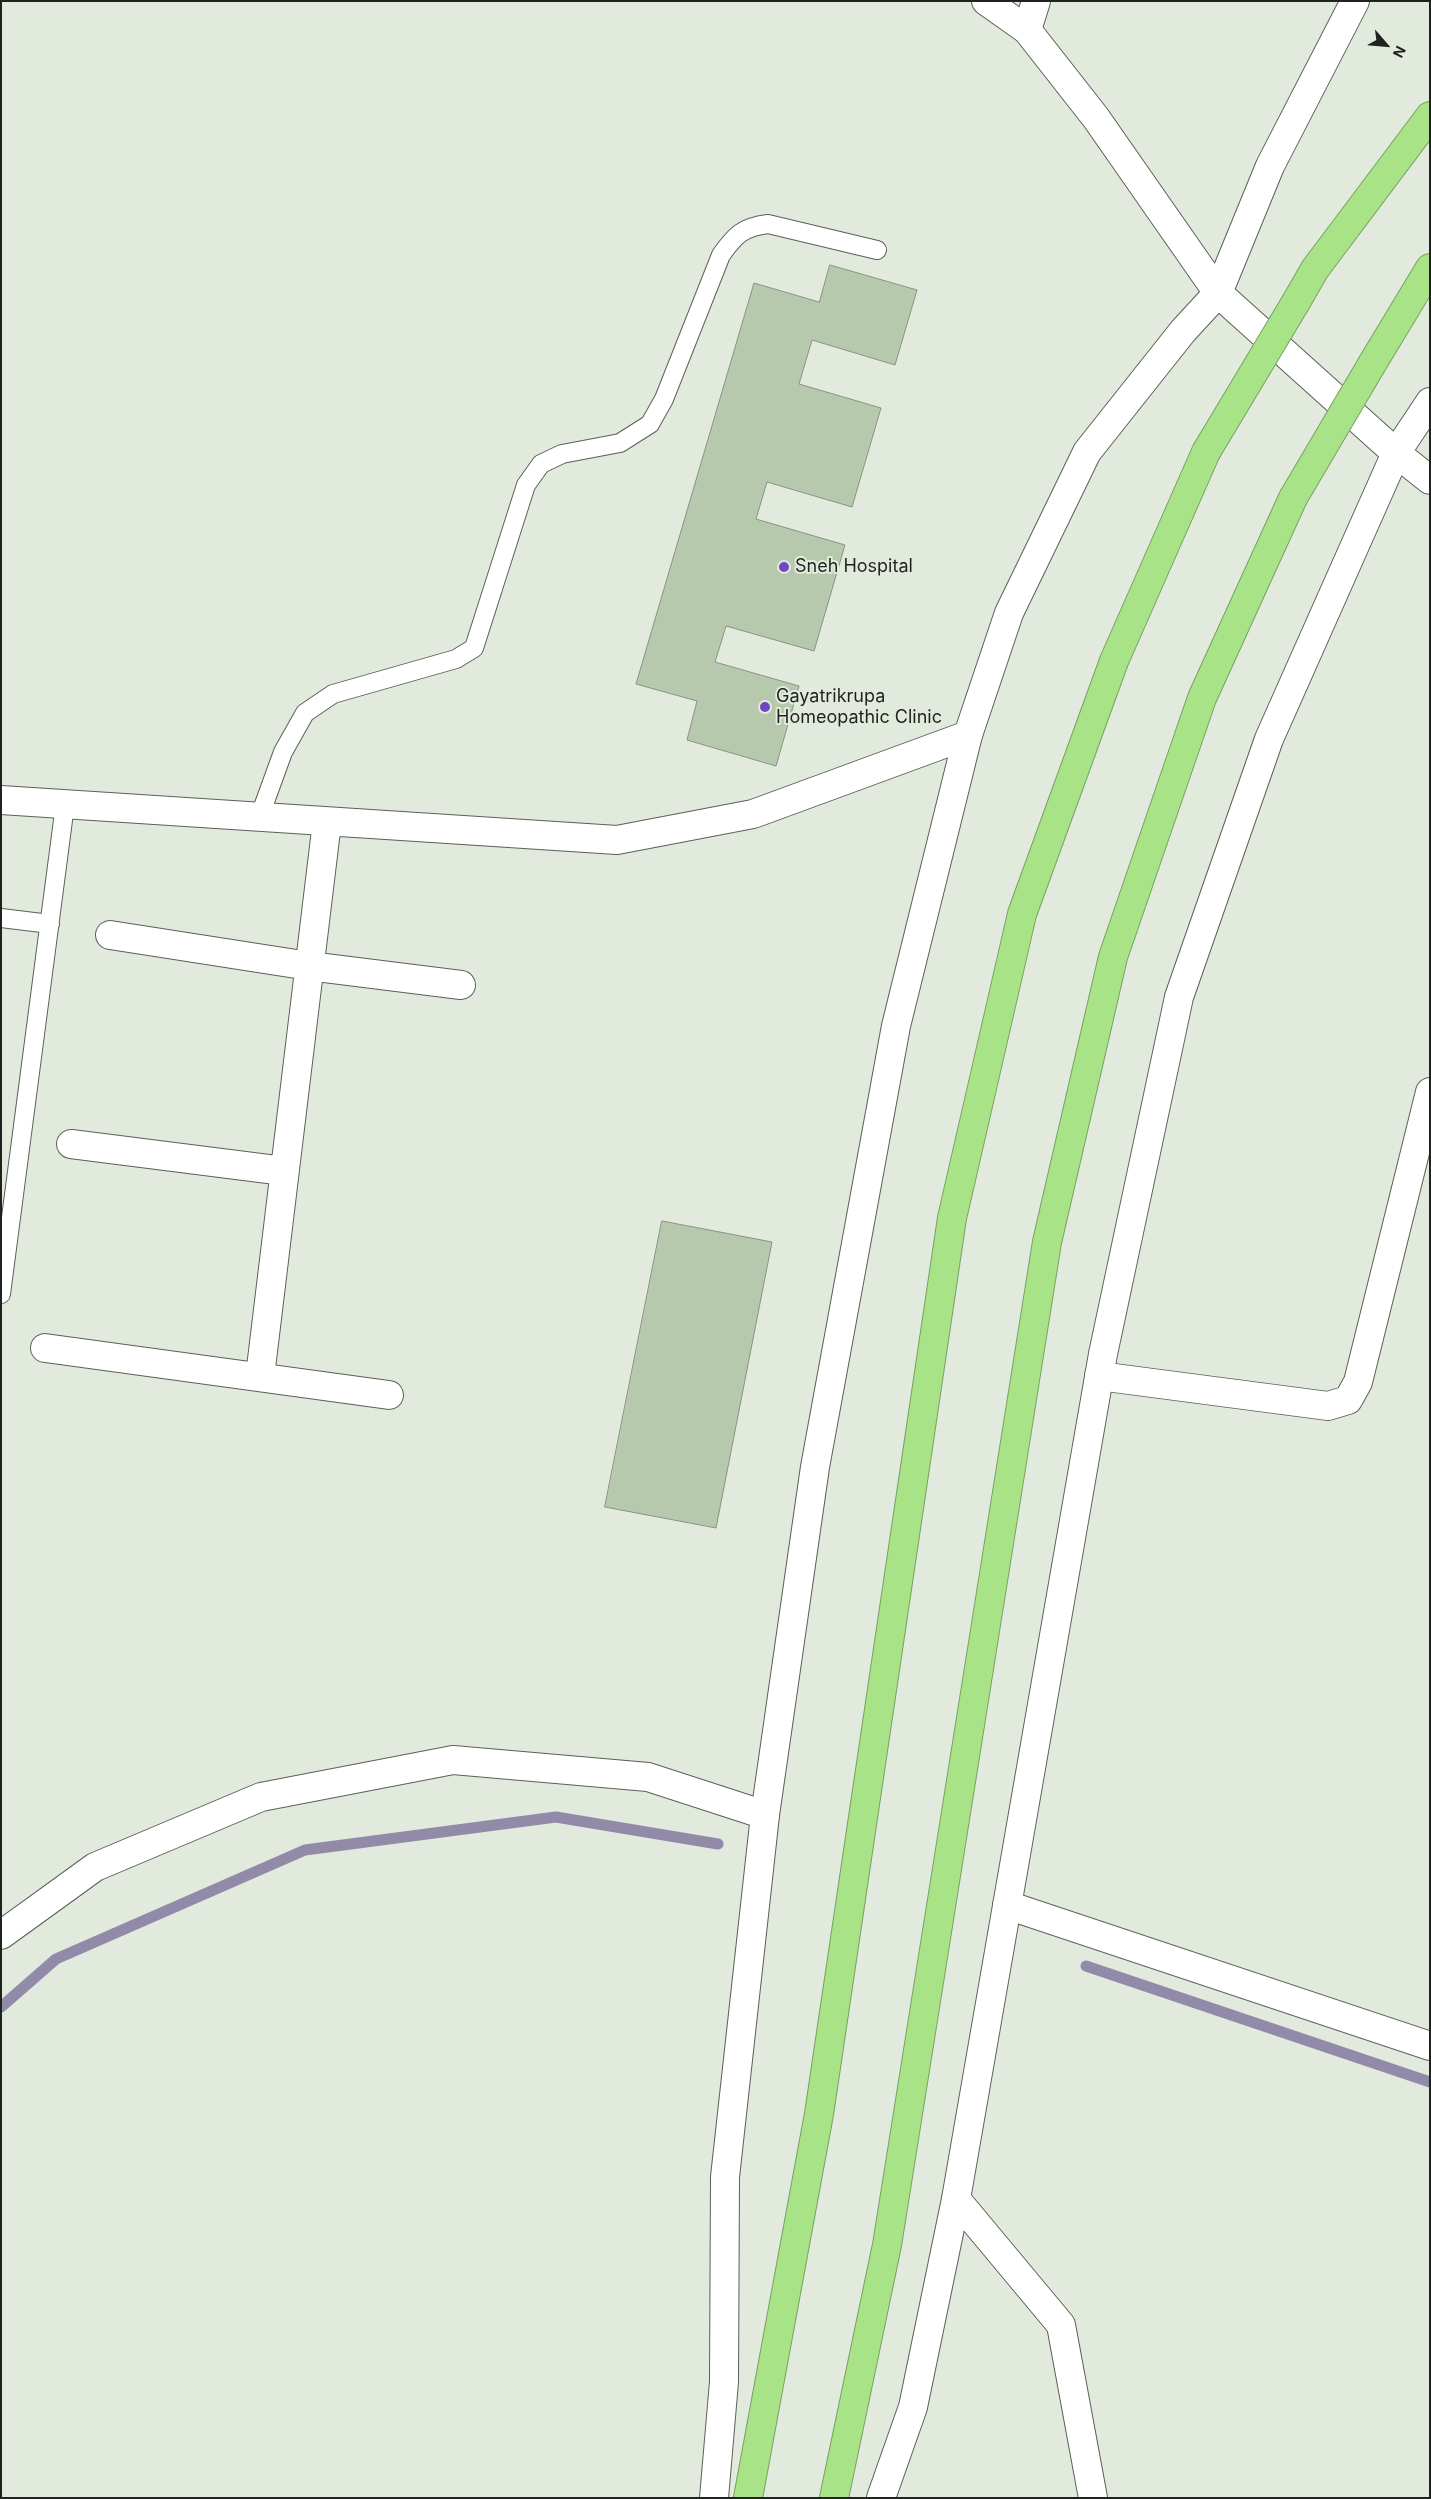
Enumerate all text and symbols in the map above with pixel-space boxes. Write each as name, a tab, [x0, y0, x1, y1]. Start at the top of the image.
north arrow	[1361, 20, 1411, 70]
text: N	[1390, 43, 1410, 61]
place label: Sneh Hospital	[795, 556, 913, 578]
marker: Sneh Hospital	[777, 560, 791, 574]
place label: Gayatrikrupa Homeopathic Clinic	[776, 686, 942, 729]
marker: Gayatrikrupa Homeopathic Clinic	[758, 700, 772, 714]

